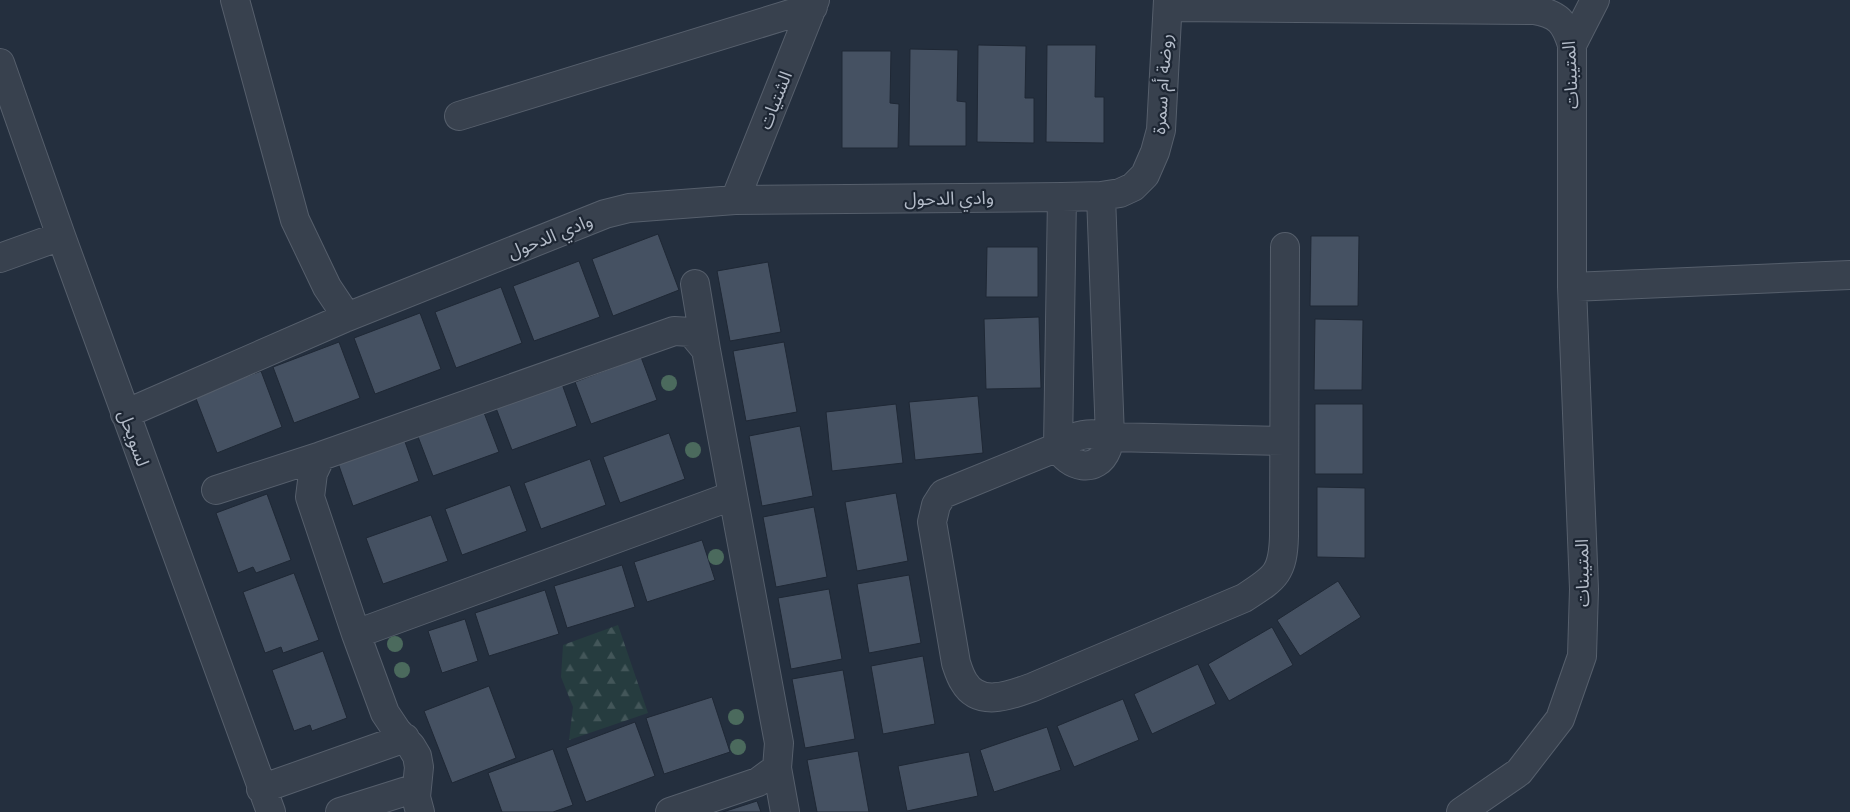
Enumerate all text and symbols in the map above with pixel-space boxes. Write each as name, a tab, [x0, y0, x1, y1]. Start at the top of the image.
street label: روضة أم سمرة	[1147, 33, 1180, 135]
street label: المتيبنات	[1557, 40, 1583, 110]
street label: الشتيات	[753, 67, 797, 133]
street label: وادي الدحول	[904, 186, 994, 212]
street label: وادي الدحول	[504, 209, 597, 265]
street label: لسويحل	[113, 407, 155, 469]
street label: المتيبنات	[1570, 539, 1594, 607]

